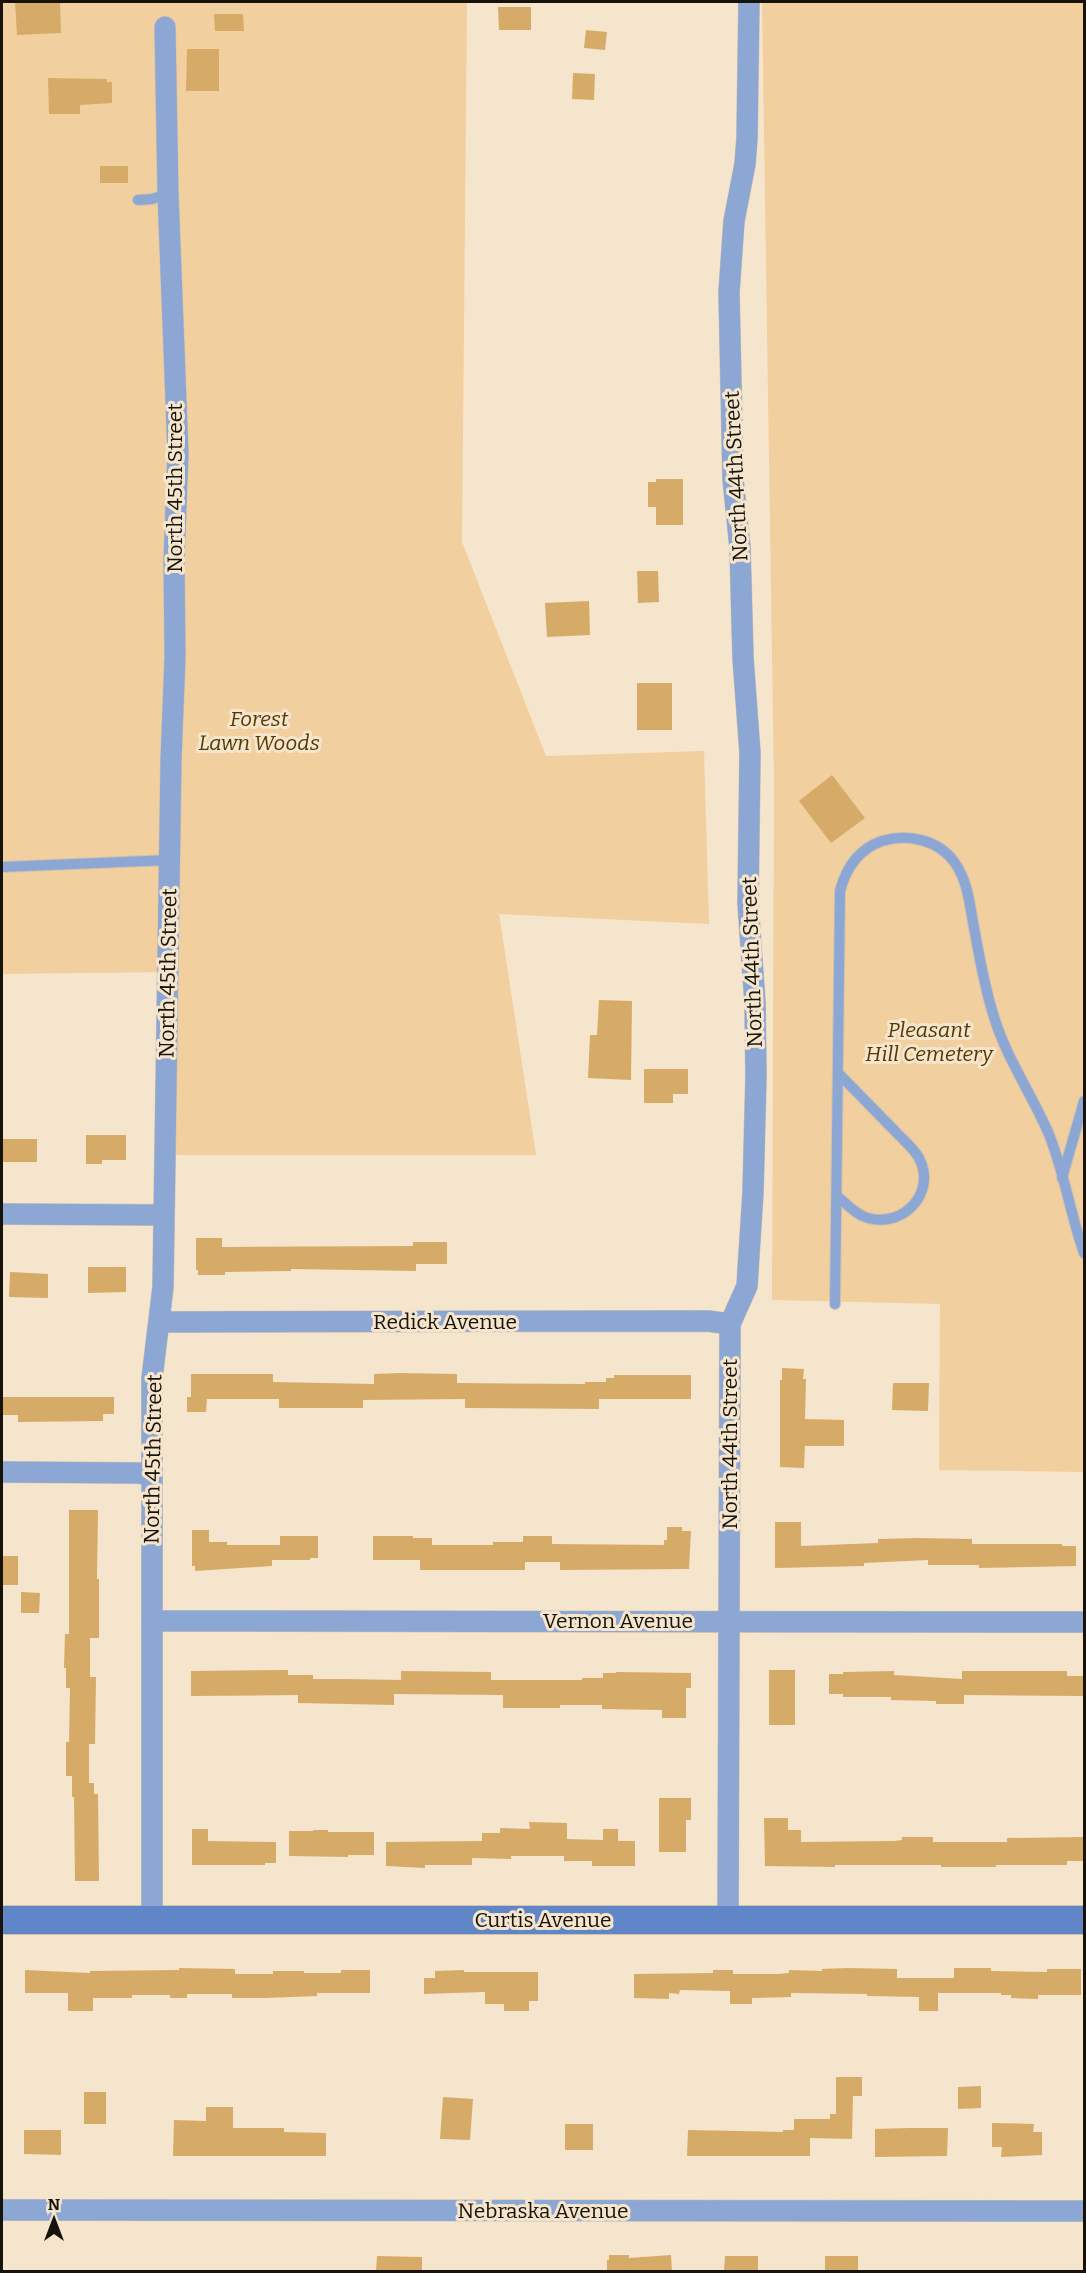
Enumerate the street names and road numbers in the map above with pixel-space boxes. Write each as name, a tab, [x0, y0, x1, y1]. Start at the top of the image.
street label: North 44th Street	[719, 390, 753, 562]
street label: North 45th Street	[162, 403, 188, 573]
street label: North 44th Street	[736, 876, 768, 1048]
street label: North 45th Street	[154, 888, 182, 1058]
street label: Redick Avenue	[373, 1309, 517, 1335]
street label: North 44th Street	[717, 1358, 743, 1529]
street label: North 45th Street	[139, 1374, 167, 1544]
street label: Vernon Avenue	[543, 1608, 693, 1634]
street label: Curtis Avenue	[474, 1907, 612, 1933]
street label: Nebraska Avenue	[458, 2198, 628, 2224]

